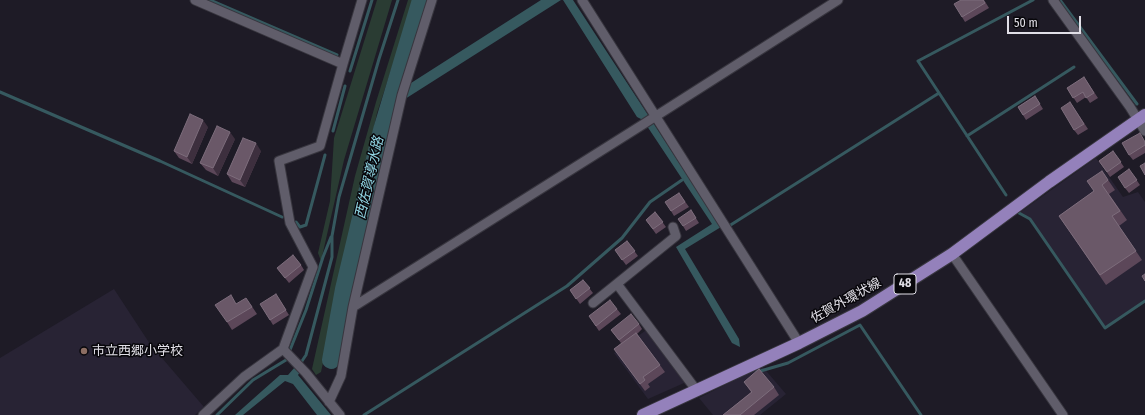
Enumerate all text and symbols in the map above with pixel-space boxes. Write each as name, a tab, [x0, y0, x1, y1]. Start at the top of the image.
scale bar	[1009, 8, 1083, 34]
text: 50 m	[1014, 16, 1038, 30]
water label: 西佐賀導水路	[352, 135, 388, 221]
road number: 48	[894, 274, 916, 294]
street label: 佐賀外環状線	[808, 275, 884, 327]
place label: 市立西郷小学校	[92, 343, 183, 359]
marker: 市立西郷小学校	[79, 346, 89, 356]

